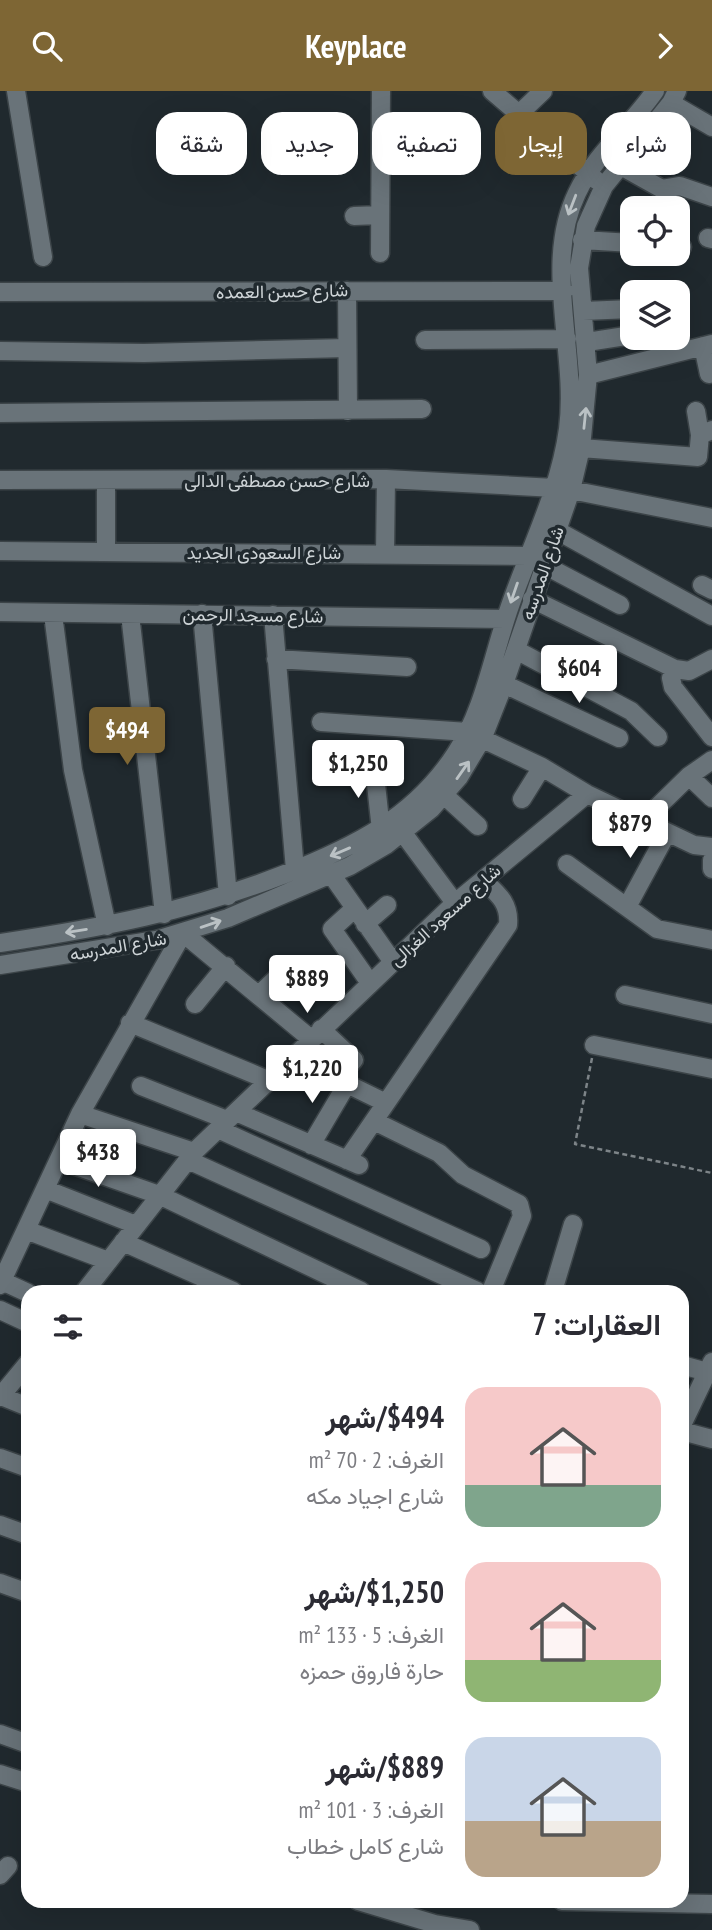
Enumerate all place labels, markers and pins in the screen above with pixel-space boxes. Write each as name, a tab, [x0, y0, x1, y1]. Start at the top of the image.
pin: $604	[538, 645, 620, 705]
pin: $494	[86, 707, 168, 767]
pin: $1,250	[301, 741, 415, 800]
pin: $879	[589, 801, 671, 860]
pin: $889	[266, 955, 348, 1015]
pin: $1,220	[255, 1045, 369, 1105]
pin: $438	[57, 1129, 139, 1189]

